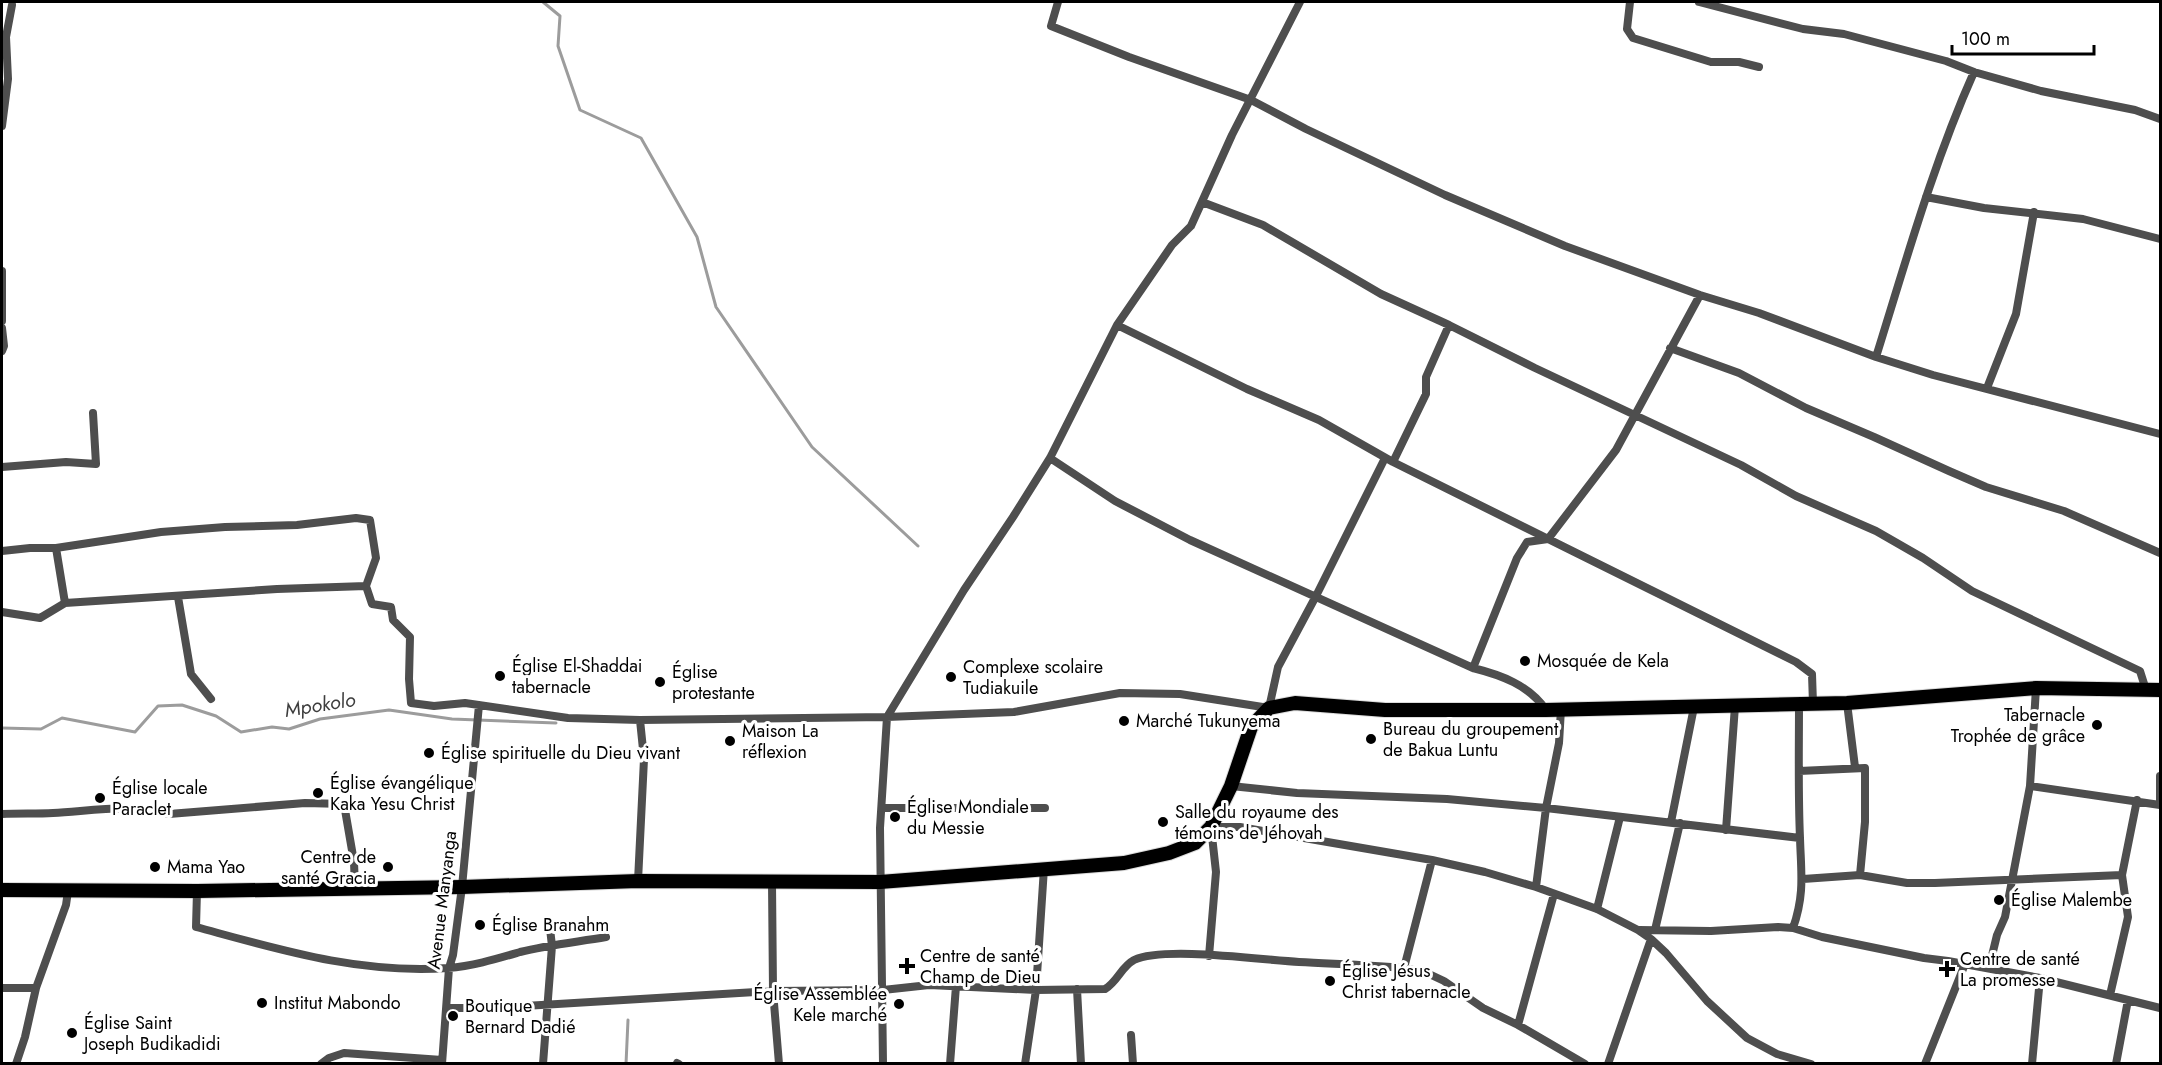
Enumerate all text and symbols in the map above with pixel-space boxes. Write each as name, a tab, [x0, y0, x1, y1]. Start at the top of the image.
scale bar	[1952, 18, 2094, 56]
text: 100 m	[1961, 26, 2010, 52]
place label: Mosquée de Kela	[1537, 648, 1669, 674]
place label: Église El-Shaddai tabernacle	[512, 653, 643, 700]
place label: Complexe scolaire Tudiakuile	[963, 654, 1103, 701]
marker: Mosquée de Kela	[1518, 654, 1532, 668]
place label: Église protestante	[672, 659, 755, 706]
marker: Église El-Shaddai tabernacle	[493, 669, 507, 683]
marker: Complexe scolaire Tudiakuile	[944, 670, 958, 684]
marker: Église protestante	[653, 675, 667, 689]
water label: Mpokolo	[283, 685, 358, 725]
place label: Tabernacle Trophée de grâce	[1951, 702, 2085, 749]
place label: Marché Tukunyema	[1136, 708, 1280, 734]
marker: Marché Tukunyema	[1117, 714, 1131, 728]
place label: Bureau du groupement de Bakua Luntu	[1383, 716, 1559, 763]
place label: Maison La réflexion	[742, 718, 819, 765]
marker: Tabernacle Trophée de grâce	[2090, 718, 2104, 732]
marker: Bureau du groupement de Bakua Luntu	[1364, 732, 1378, 746]
marker: Maison La réflexion	[723, 734, 737, 748]
place label: Église spirituelle du Dieu vivant	[441, 740, 681, 766]
marker: Église spirituelle du Dieu vivant	[422, 746, 436, 760]
place label: Église évangélique Kaka Yesu Christ	[330, 770, 473, 817]
place label: Église locale Paraclet	[112, 775, 208, 822]
marker: Église évangélique Kaka Yesu Christ	[311, 786, 325, 800]
marker: Église locale Paraclet	[93, 791, 107, 805]
place label: Église Mondiale du Messie	[907, 794, 1029, 841]
place label: Salle du royaume des témoins de Jéhovah	[1175, 799, 1339, 846]
marker: Église Mondiale du Messie	[888, 810, 902, 824]
marker: Salle du royaume des témoins de Jéhovah	[1156, 815, 1170, 829]
street label: Avenue Manyanga	[421, 829, 463, 971]
place label: Centre de santé Gracia	[281, 844, 376, 891]
place label: Mama Yao	[167, 854, 245, 880]
marker: Mama Yao	[148, 860, 162, 874]
marker: Centre de santé Gracia	[381, 860, 395, 874]
place label: Église Malembe	[2011, 887, 2132, 913]
marker: Église Malembe	[1992, 893, 2006, 907]
place label: Église Branahm	[492, 912, 609, 938]
marker: Église Branahm	[473, 918, 487, 932]
place label: Centre de santé Champ de Dieu	[920, 943, 1041, 990]
place label: Centre de santé La promesse	[1960, 946, 2080, 993]
marker: Centre de santé Champ de Dieu	[898, 957, 916, 975]
place label: Église Jésus Christ tabernacle	[1342, 958, 1470, 1005]
marker: Centre de santé La promesse	[1938, 960, 1956, 978]
marker: Église Jésus Christ tabernacle	[1323, 974, 1337, 988]
place label: Église Assemblée Kele marché	[753, 981, 887, 1028]
place label: Institut Mabondo	[274, 990, 401, 1016]
place label: Boutique Bernard Dadié	[465, 993, 576, 1040]
marker: Institut Mabondo	[255, 996, 269, 1010]
marker: Église Assemblée Kele marché	[892, 997, 906, 1011]
marker: Boutique Bernard Dadié	[446, 1009, 460, 1023]
place label: Église Saint Joseph Budikadidi	[82, 1010, 221, 1057]
marker: Église Saint Joseph Budikadidi	[65, 1026, 79, 1040]

